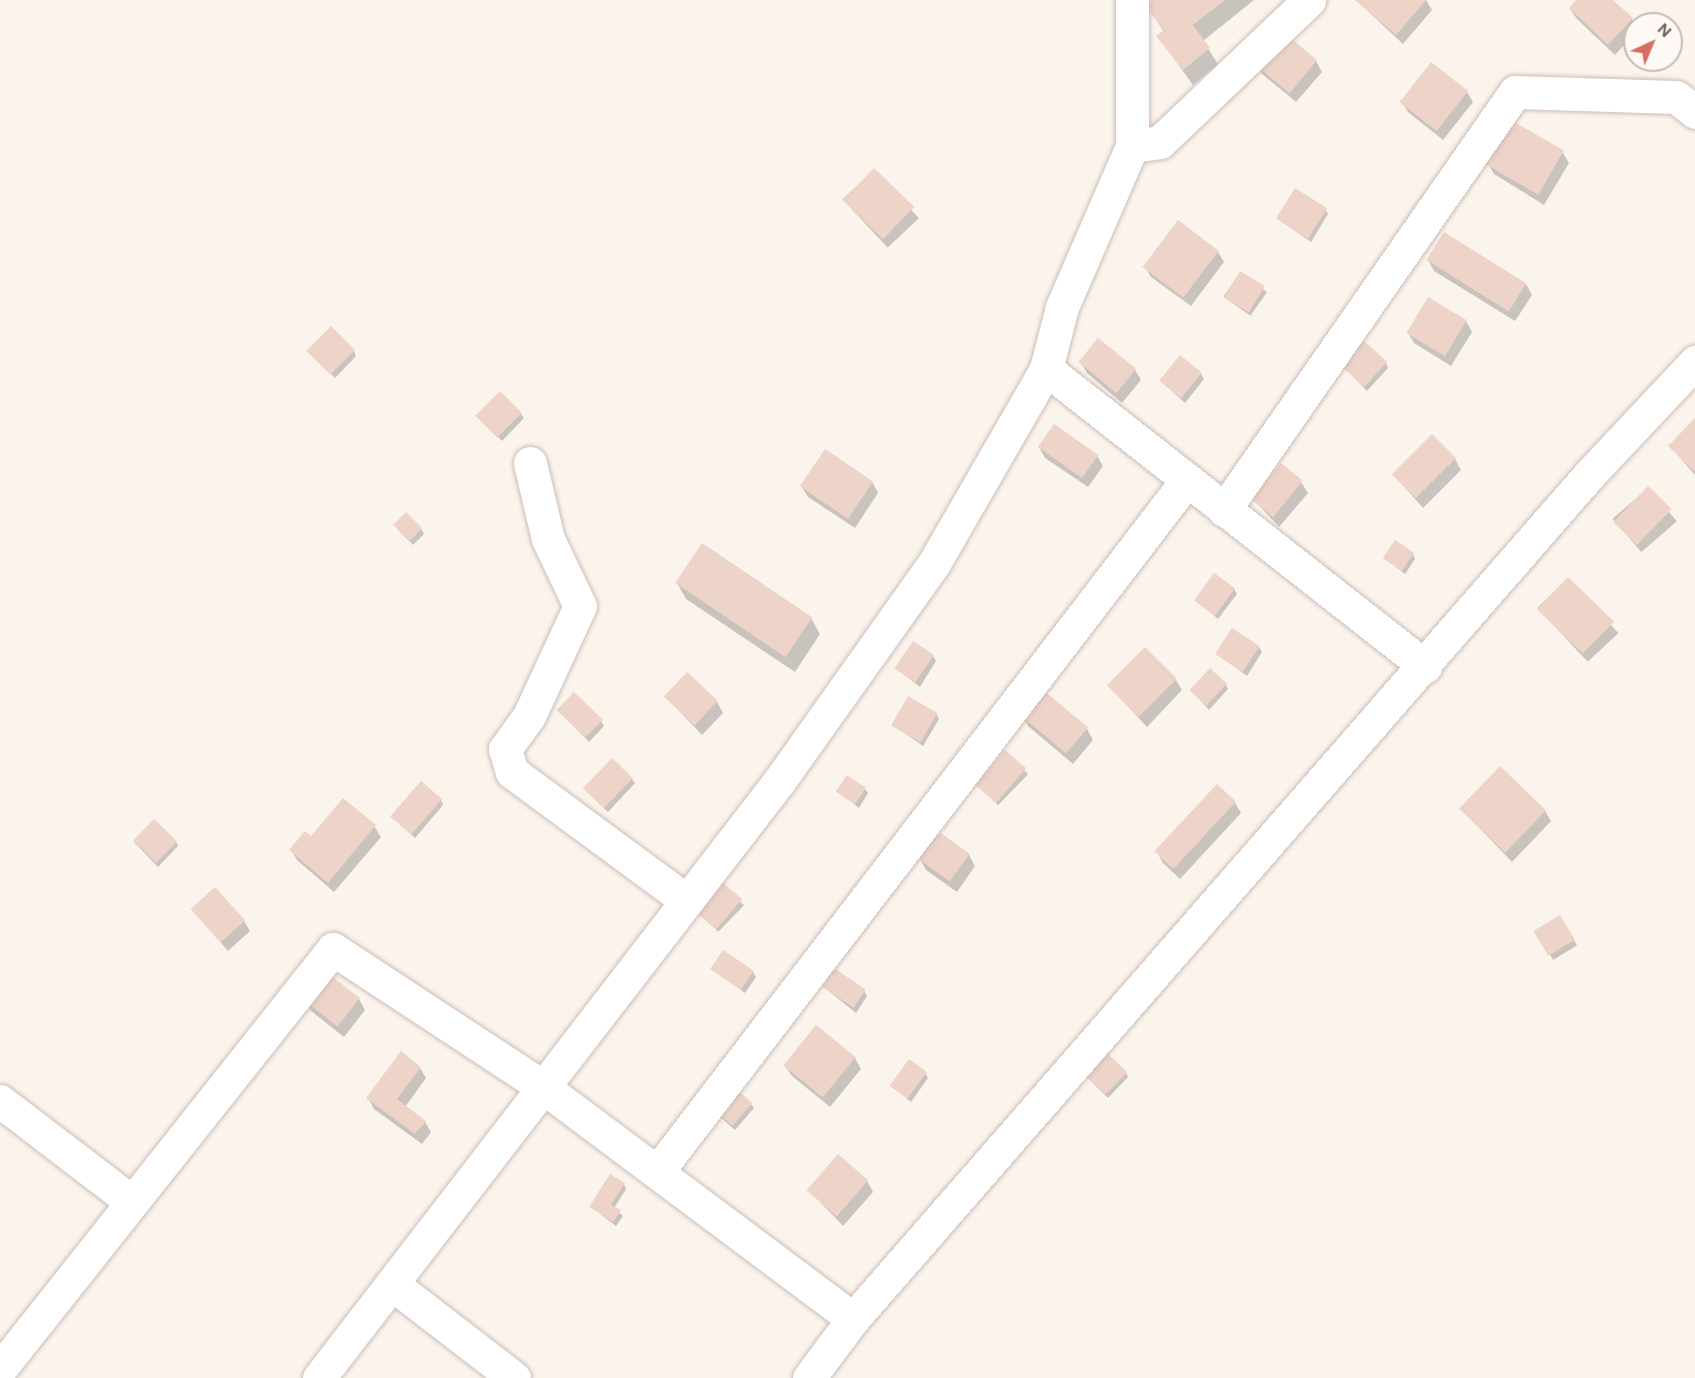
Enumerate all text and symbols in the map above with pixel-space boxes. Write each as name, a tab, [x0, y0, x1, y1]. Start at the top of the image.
north arrow	[1623, 12, 1683, 72]
text: N	[1653, 19, 1676, 42]

